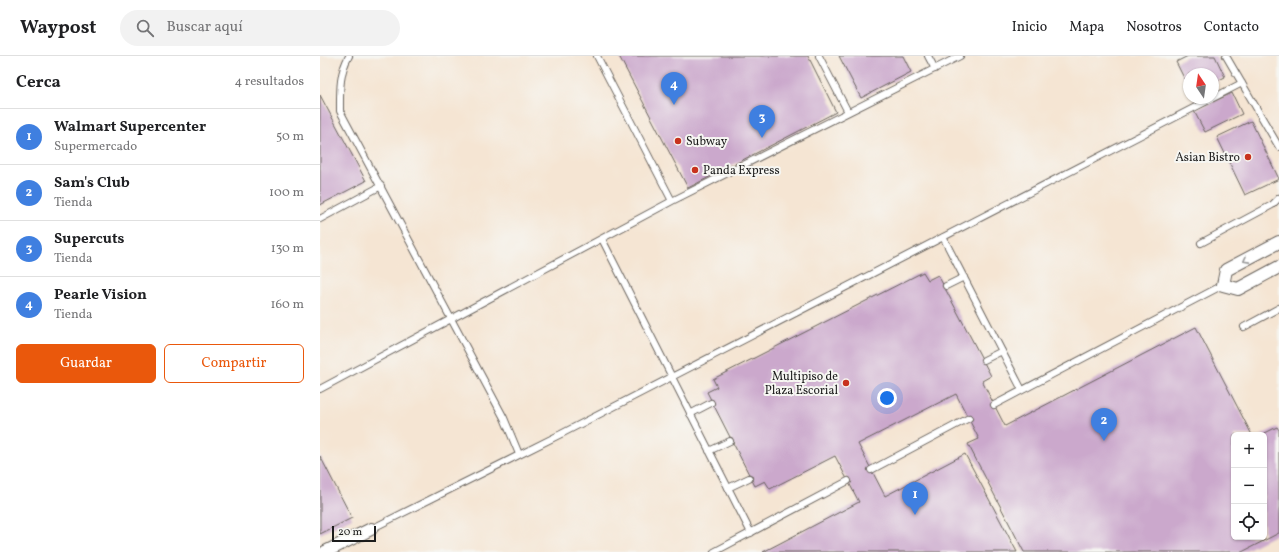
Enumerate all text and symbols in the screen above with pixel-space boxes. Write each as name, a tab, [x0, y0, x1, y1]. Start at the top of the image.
search box	[120, 10, 400, 46]
text: Waypost	[20, 15, 96, 41]
icon: search	[134, 17, 156, 39]
text: Buscar aquí	[166, 17, 243, 38]
text: Inicio	[1012, 18, 1047, 37]
text: Mapa	[1069, 18, 1104, 37]
text: Nosotros	[1126, 18, 1182, 37]
text: Contacto	[1204, 18, 1259, 37]
north arrow	[1183, 68, 1219, 104]
text: Cerca	[16, 71, 61, 94]
pin: 4	[661, 72, 687, 105]
text: 4 resultados	[234, 73, 304, 91]
pin: 3	[749, 105, 775, 138]
text: Walmart Supercenter	[54, 117, 206, 138]
text: 1	[26, 128, 32, 146]
text: 50 m	[276, 128, 304, 146]
place label: Subway	[686, 134, 728, 150]
marker: Subway	[673, 136, 683, 146]
text: Supermercado	[54, 138, 137, 156]
place label: Asian Bistro	[1175, 150, 1240, 166]
marker: Asian Bistro	[1243, 152, 1253, 162]
place label: Panda Express	[703, 163, 780, 179]
marker: Panda Express	[690, 165, 700, 175]
text: Sam's Club	[54, 173, 130, 194]
text: 2	[26, 184, 32, 202]
text: 100 m	[269, 184, 304, 202]
text: Tienda	[54, 194, 93, 212]
text: Supercuts	[54, 229, 125, 250]
text: 3	[26, 240, 32, 258]
text: 130 m	[271, 240, 304, 258]
text: Tienda	[54, 250, 93, 268]
one-way arrow	[1243, 255, 1250, 262]
text: Pearle Vision	[54, 285, 147, 306]
text: 4	[25, 296, 33, 314]
text: 160 m	[270, 296, 304, 314]
text: Tienda	[54, 306, 93, 324]
button: Guardar	[16, 344, 156, 383]
button: Compartir	[164, 344, 304, 383]
place label: Multipiso de Plaza Escorial	[765, 369, 838, 399]
marker: Multipiso de Plaza Escorial	[841, 378, 851, 388]
your location	[877, 388, 897, 408]
pin: 2	[1091, 408, 1117, 441]
map controls	[1231, 432, 1267, 540]
button: +	[1231, 432, 1267, 468]
button: −	[1231, 468, 1267, 504]
pin: 1	[902, 482, 928, 515]
button: locate	[1231, 504, 1267, 540]
scale bar	[332, 524, 376, 543]
text: 20 m	[338, 525, 362, 540]

